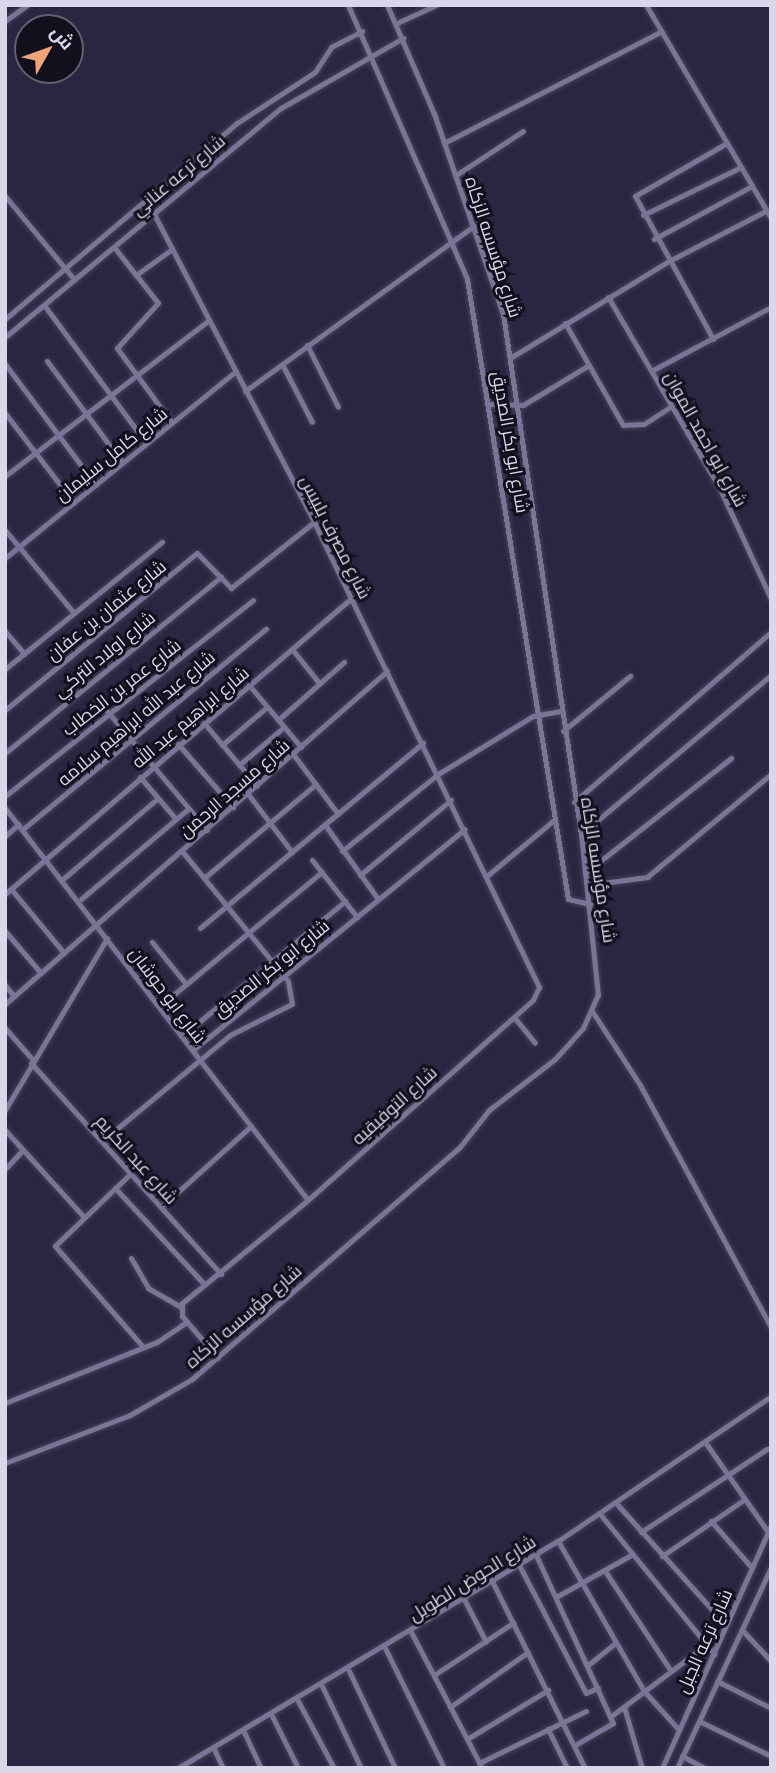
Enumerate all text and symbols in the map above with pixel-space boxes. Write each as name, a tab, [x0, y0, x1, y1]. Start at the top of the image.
north arrow	[14, 14, 84, 84]
text: ش	[45, 18, 82, 55]
street label: شارع ترعه عناني	[127, 130, 229, 220]
street label: شارع مؤسسه الزكاه	[461, 174, 527, 320]
street label: شارع ابو احمد الموان	[660, 368, 752, 510]
street label: شارع ابو بكر الصديق	[488, 369, 534, 515]
street label: شارع كامل سليمان	[51, 402, 171, 506]
street label: شارع مصرف بلبيس	[296, 472, 376, 602]
street label: شارع عثمان بن عفان	[42, 555, 170, 665]
street label: شارع اولاد التركي	[49, 606, 159, 702]
street label: شارع عمر بن الخطاب	[57, 634, 185, 740]
street label: شارع عبد الله ابراهيم سلامه	[53, 646, 219, 790]
street label: شارع ابراهيم عبد الله	[127, 662, 253, 772]
street label: شارع مسجد الرحمن	[174, 734, 294, 842]
street label: شارع مؤسسه الزكاه	[577, 796, 621, 944]
street label: شارع ابو بكر الصديق	[208, 914, 334, 1022]
street label: شارع ابو حوشان	[125, 943, 211, 1047]
street label: شارع التوفيقيه	[347, 1061, 441, 1149]
street label: شارع عبد الكريم	[91, 1110, 183, 1208]
street label: شارع مؤسسه الزكاه	[180, 1260, 306, 1372]
street label: شارع الحوض الطويل	[405, 1530, 539, 1626]
street label: شارع ترعه الجبل	[671, 1586, 737, 1696]

